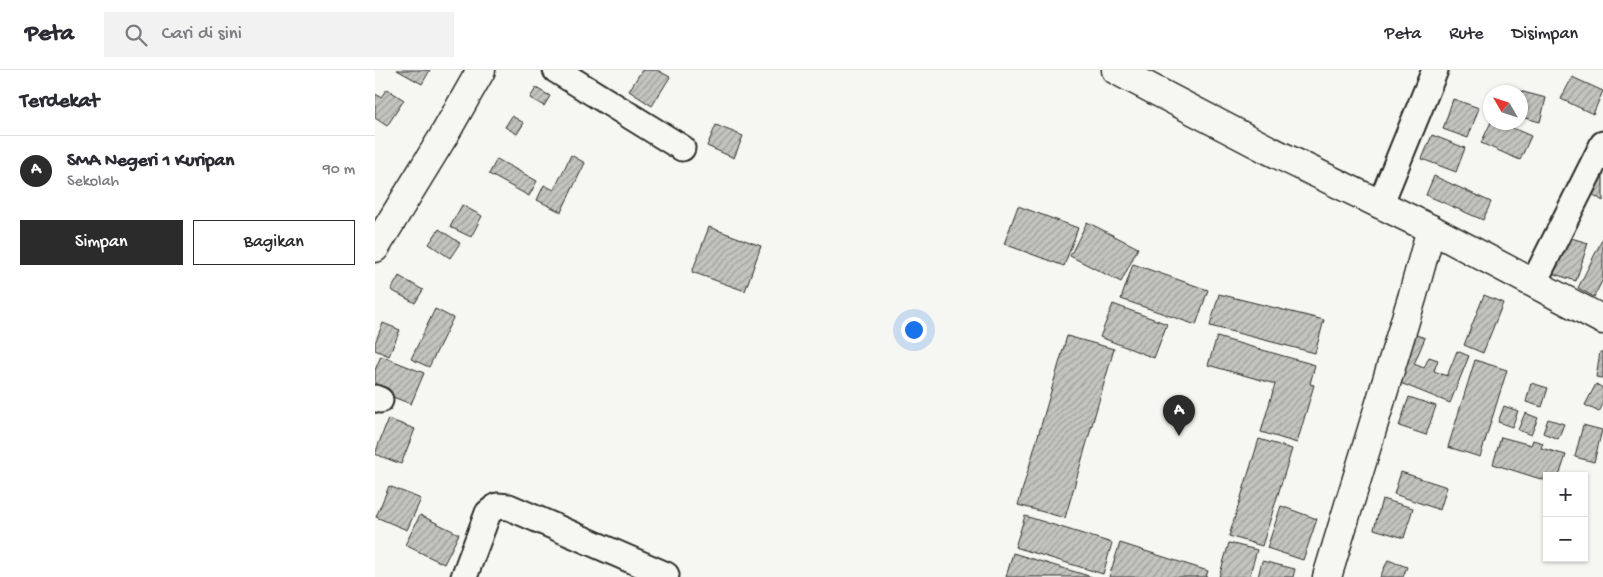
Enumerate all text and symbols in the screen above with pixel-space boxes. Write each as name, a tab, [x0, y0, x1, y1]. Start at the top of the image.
search box	[104, 12, 454, 57]
text: Peta	[25, 20, 74, 49]
icon: search	[122, 21, 150, 49]
text: Cari di sini	[162, 23, 242, 46]
text: Peta	[1385, 24, 1421, 45]
text: Rute	[1449, 24, 1484, 45]
text: Disimpan	[1512, 24, 1578, 45]
north arrow	[1483, 85, 1528, 130]
text: Terdekat	[20, 90, 99, 115]
text: SMA Negeri 1 Kuripan	[67, 150, 234, 173]
text: A	[31, 161, 41, 180]
text: 90 m	[323, 161, 355, 180]
text: Sekolah	[67, 173, 119, 192]
button: Simpan	[20, 220, 183, 265]
button: Bagikan	[193, 220, 355, 265]
your location	[901, 317, 927, 343]
pin: A	[1163, 395, 1195, 436]
map controls	[1543, 472, 1588, 562]
button: +	[1543, 472, 1588, 517]
button: −	[1543, 517, 1588, 562]

